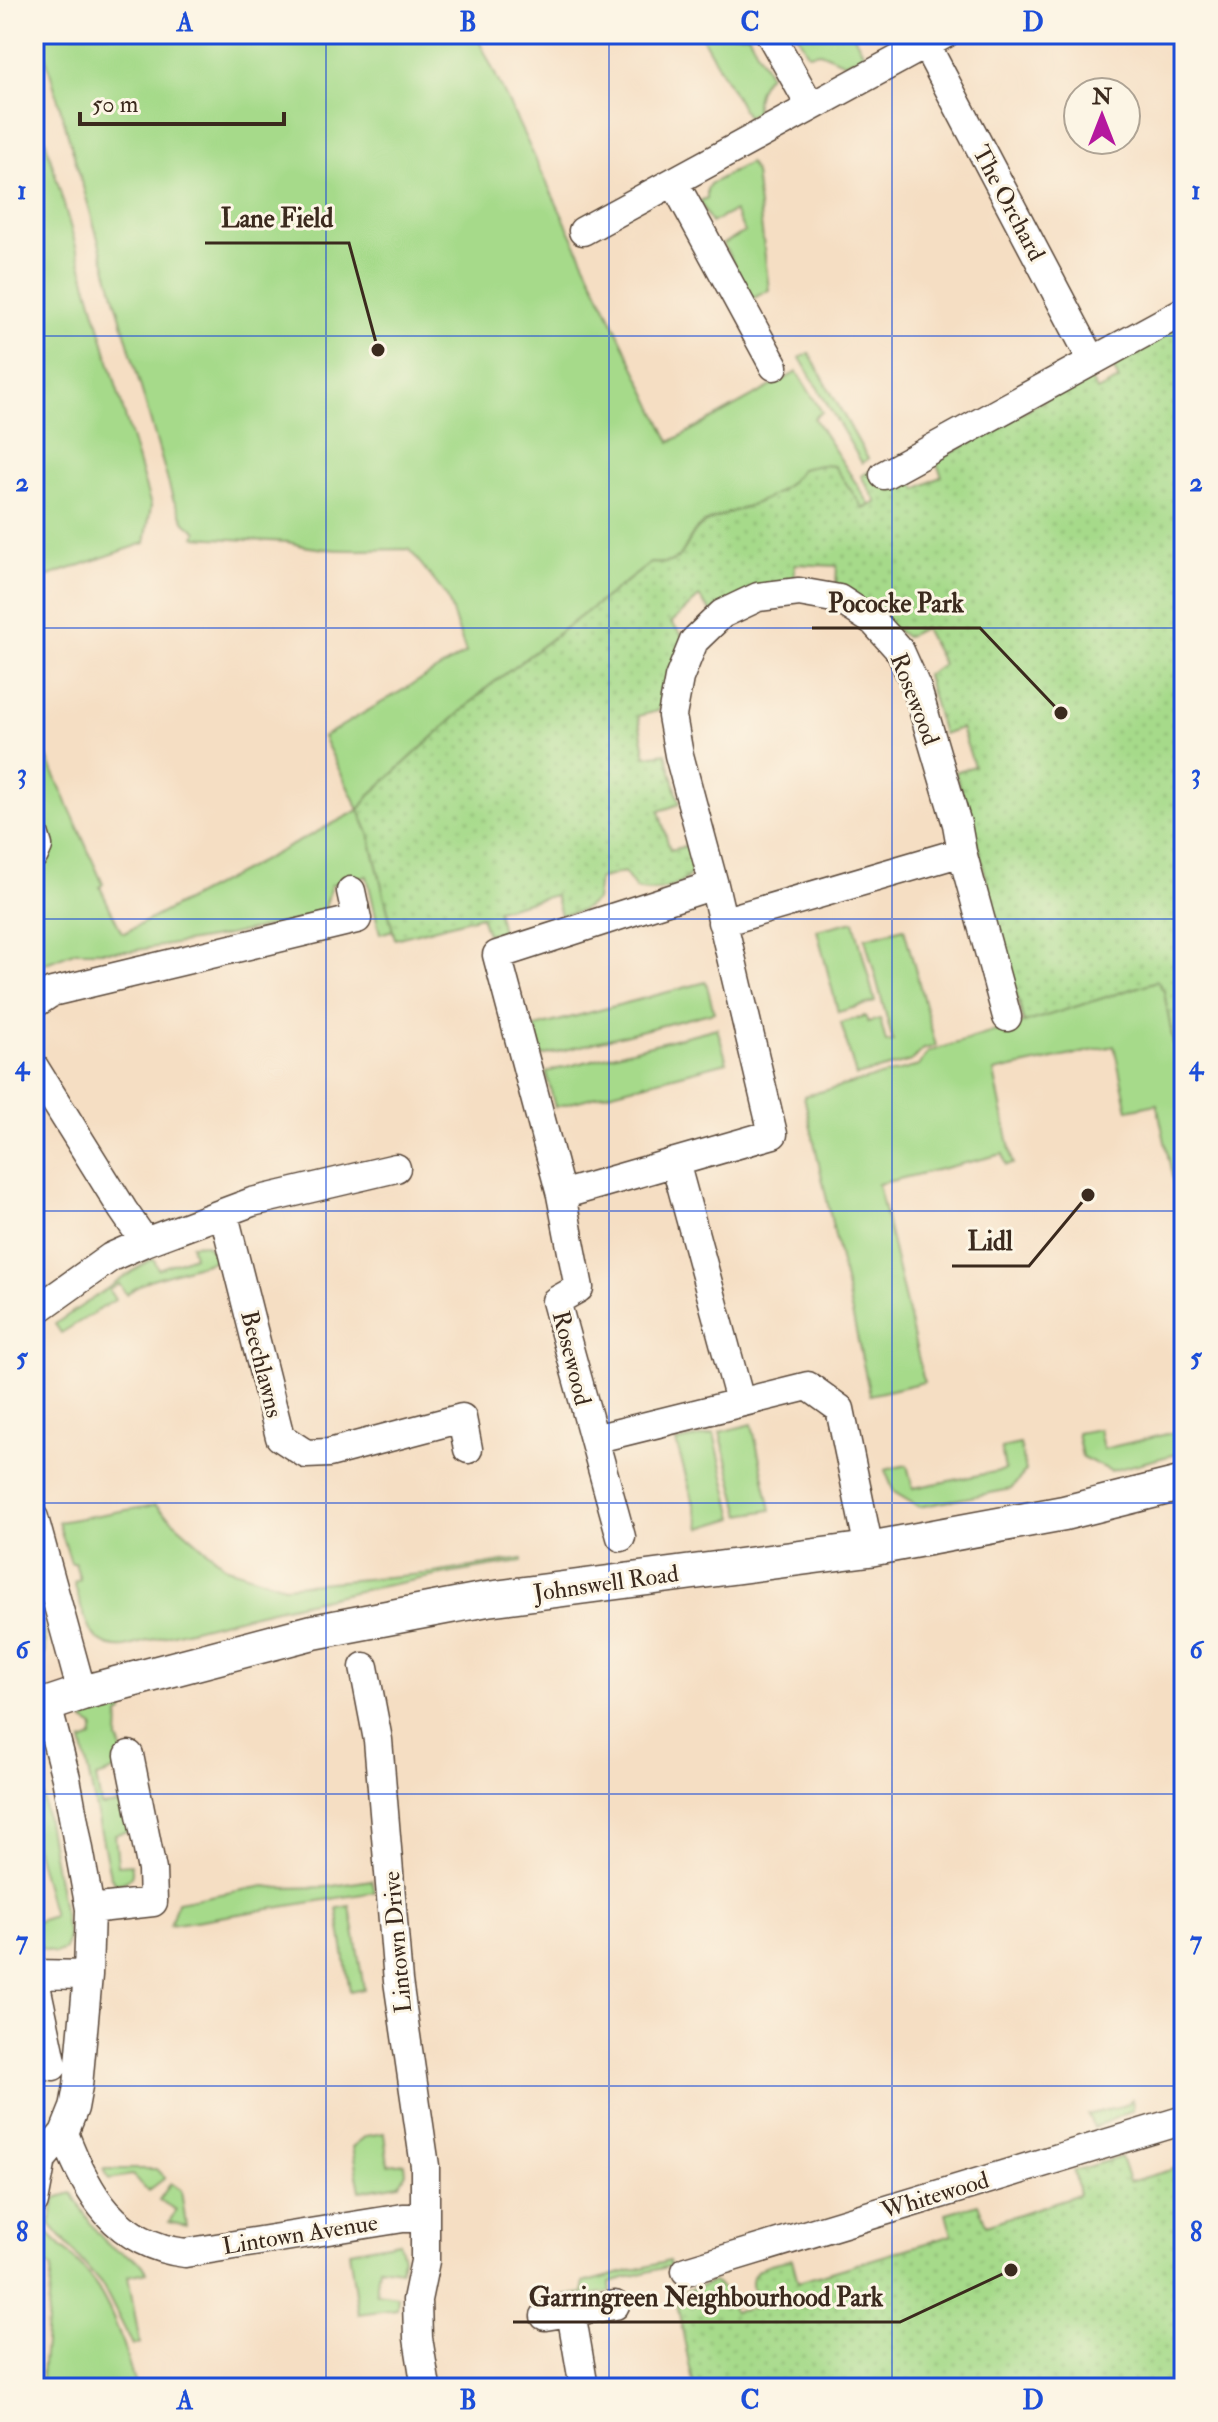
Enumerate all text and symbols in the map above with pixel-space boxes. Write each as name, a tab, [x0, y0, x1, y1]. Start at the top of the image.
text: A	[176, 7, 194, 39]
text: B	[459, 7, 477, 39]
text: C	[740, 7, 760, 39]
text: D	[1022, 7, 1044, 39]
scale bar	[80, 76, 284, 126]
north arrow	[1062, 76, 1142, 156]
text: N	[1091, 83, 1112, 111]
text: 50 m	[92, 89, 139, 120]
street label: The Orchard	[965, 140, 1052, 267]
text: 1	[17, 175, 27, 207]
text: 1	[1191, 175, 1201, 207]
callout: Lane Field	[205, 193, 349, 243]
text: Lane Field	[221, 203, 333, 235]
text: 2	[15, 467, 29, 499]
text: 2	[1189, 467, 1203, 499]
callout: Pococke Park	[812, 578, 980, 628]
text: Pococke Park	[828, 588, 965, 620]
street label: Rosewood	[883, 649, 946, 750]
text: 3	[17, 758, 27, 790]
text: 3	[1191, 758, 1201, 790]
text: 4	[14, 1050, 31, 1082]
text: 4	[1188, 1050, 1205, 1082]
callout: Lidl	[952, 1216, 1029, 1266]
text: Lidl	[967, 1226, 1013, 1258]
street label: Beechlawns	[233, 1307, 290, 1421]
street label: Rosewood	[545, 1308, 598, 1409]
text: 5	[16, 1342, 28, 1374]
text: 5	[1190, 1342, 1202, 1374]
street label: Johnswell Road	[531, 1558, 681, 1609]
text: 6	[15, 1634, 30, 1666]
text: 6	[1189, 1634, 1204, 1666]
street label: Lintown Drive	[376, 1870, 419, 2014]
text: 7	[16, 1925, 28, 1957]
text: 7	[1190, 1925, 1202, 1957]
street label: Whitewood	[877, 2164, 993, 2227]
street label: Lintown Avenue	[220, 2207, 380, 2262]
text: 8	[16, 2217, 28, 2249]
text: 8	[1190, 2217, 1202, 2249]
callout: Garringreen Neighbourhood Park	[513, 2272, 900, 2322]
text: Garringreen Neighbourhood Park	[529, 2282, 884, 2315]
text: A	[176, 2385, 194, 2417]
text: B	[459, 2385, 477, 2417]
text: C	[740, 2385, 760, 2417]
text: D	[1022, 2385, 1044, 2417]

